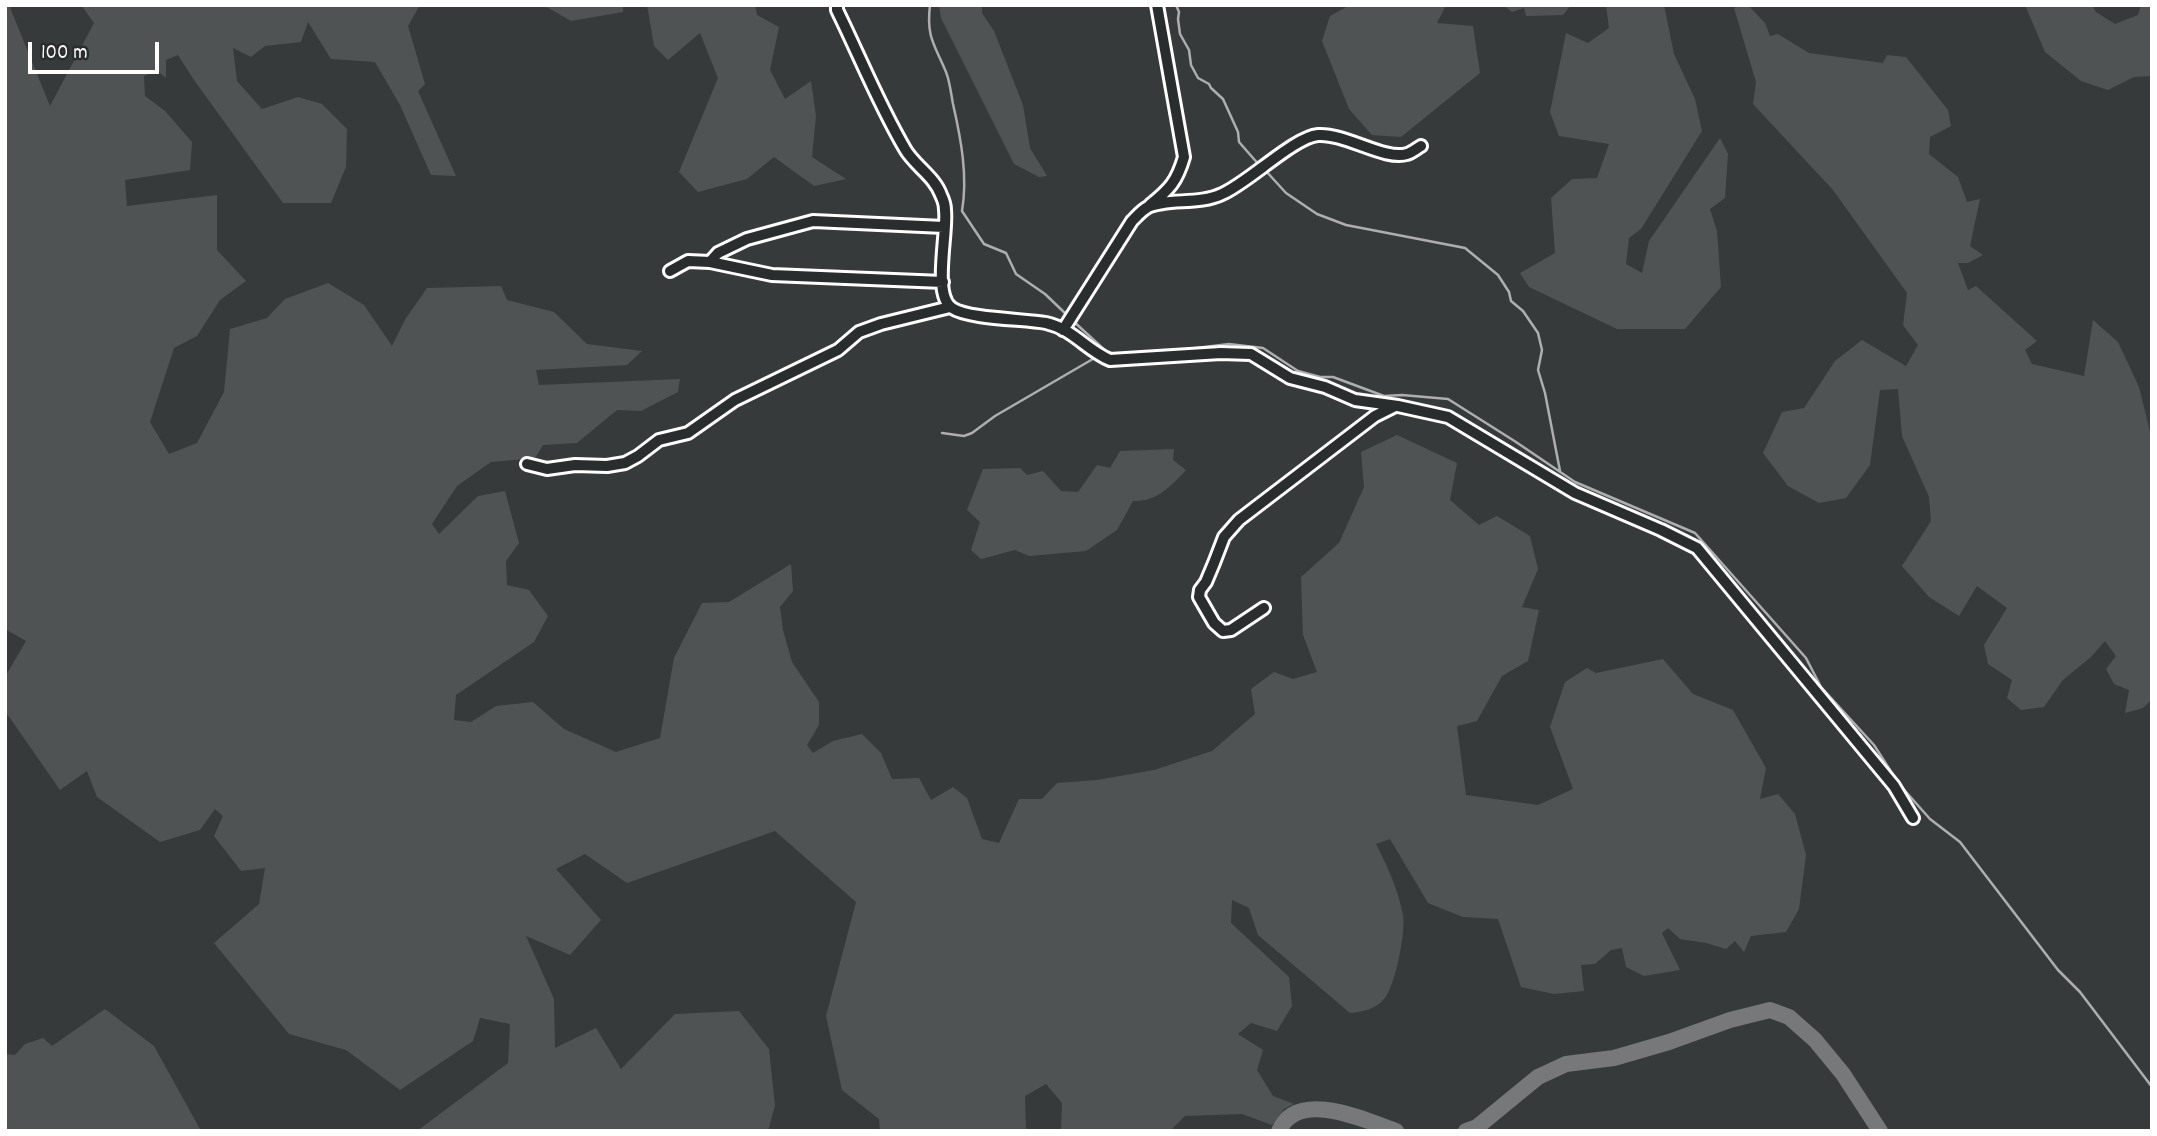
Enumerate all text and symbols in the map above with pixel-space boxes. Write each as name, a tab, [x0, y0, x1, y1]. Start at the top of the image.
scale bar	[32, 28, 163, 72]
text: 100 m	[41, 39, 88, 69]

